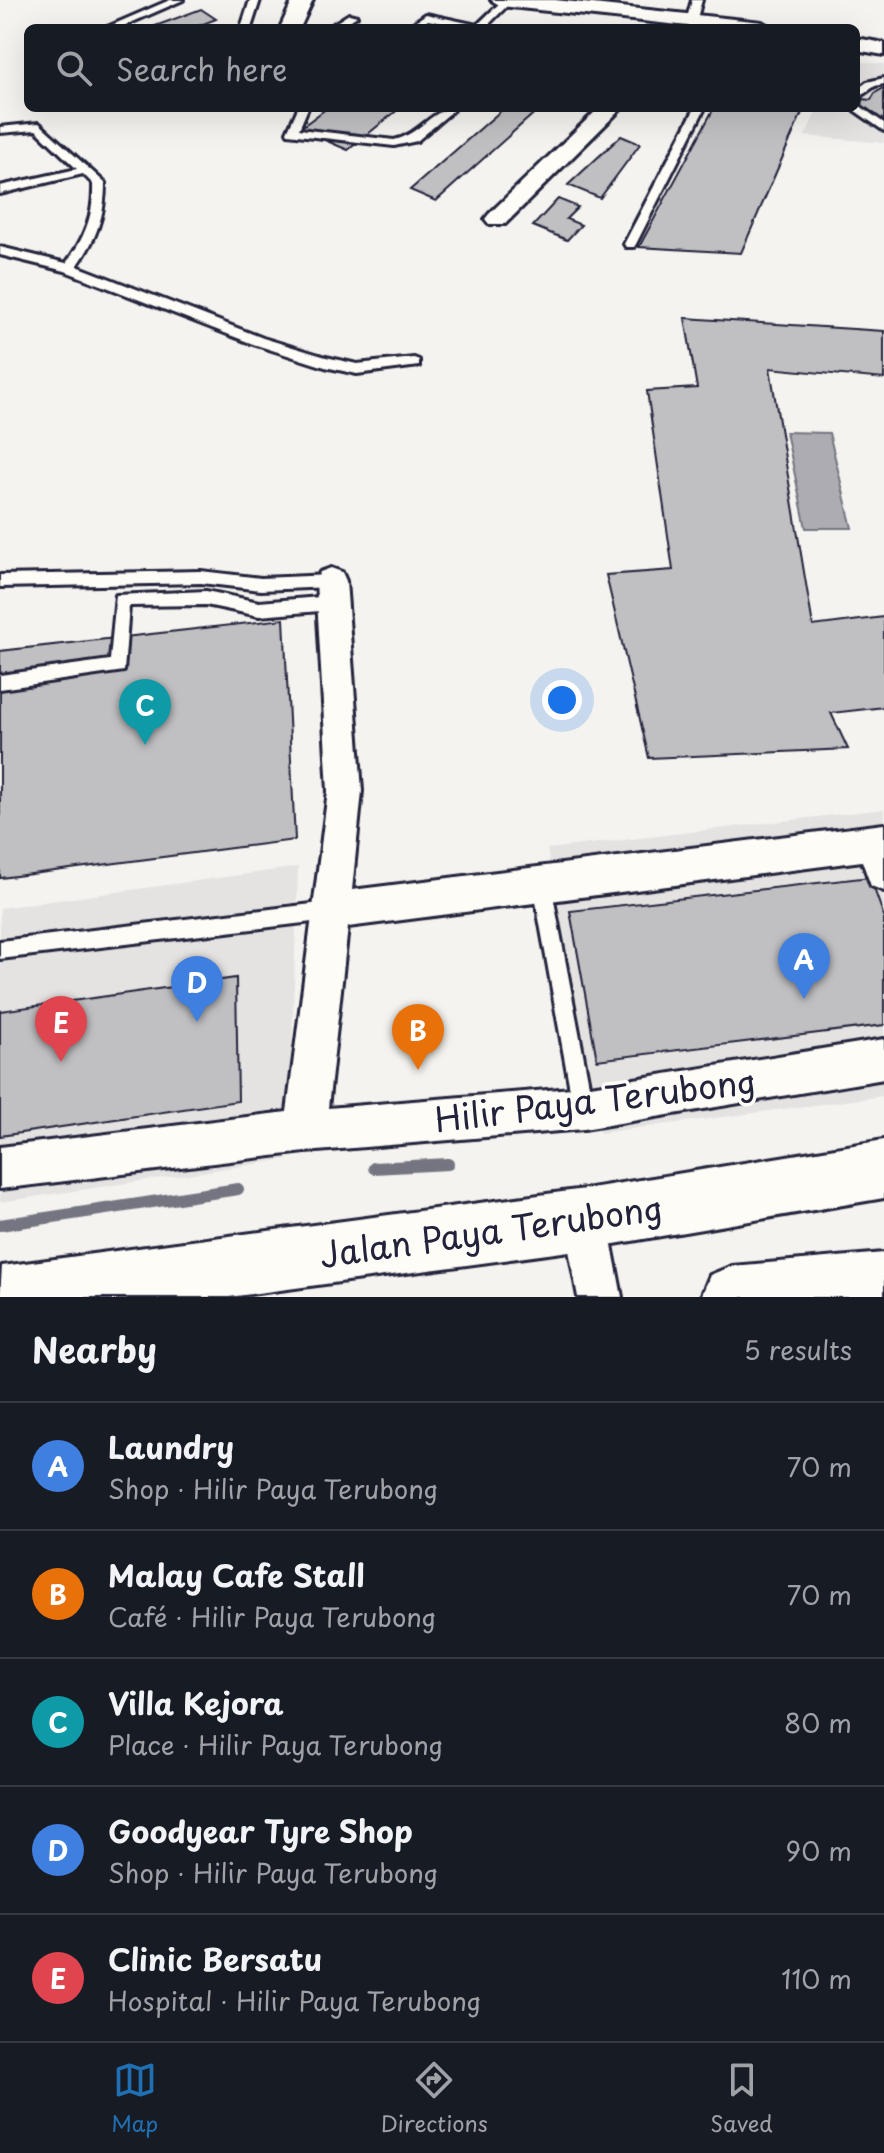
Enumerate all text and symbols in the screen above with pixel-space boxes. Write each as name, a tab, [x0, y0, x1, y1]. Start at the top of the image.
search box	[24, 24, 860, 112]
icon: search	[52, 46, 96, 90]
text: Search here	[116, 46, 288, 91]
pin: C	[119, 679, 171, 745]
your location	[542, 680, 582, 720]
pin: A	[778, 933, 830, 999]
pin: D	[171, 956, 223, 1022]
pin: E	[35, 996, 87, 1062]
pin: B	[392, 1004, 444, 1070]
street label: Hilir Paya Terubong	[431, 1053, 759, 1145]
street label: Jalan Paya Terubong	[316, 1180, 666, 1280]
text: Nearby	[32, 1323, 157, 1375]
text: 5 results	[744, 1330, 852, 1369]
text: Laundry	[108, 1424, 234, 1469]
text: A	[48, 1447, 68, 1486]
text: 70 m	[787, 1447, 852, 1486]
text: Shop · Hilir Paya Terubong	[108, 1469, 438, 1508]
text: Malay Cafe Stall	[108, 1552, 365, 1597]
text: B	[49, 1575, 67, 1614]
text: 70 m	[787, 1575, 852, 1614]
text: Café · Hilir Paya Terubong	[108, 1597, 436, 1636]
text: Villa Kejora	[108, 1680, 284, 1725]
text: C	[48, 1703, 68, 1742]
text: 80 m	[784, 1703, 852, 1742]
text: Place · Hilir Paya Terubong	[108, 1725, 443, 1764]
text: Goodyear Tyre Shop	[108, 1808, 413, 1853]
text: D	[48, 1831, 68, 1870]
text: 90 m	[785, 1831, 852, 1870]
text: Shop · Hilir Paya Terubong	[108, 1853, 438, 1892]
text: Clinic Bersatu	[108, 1936, 322, 1981]
text: E	[50, 1959, 66, 1998]
text: 110 m	[781, 1959, 852, 1998]
text: Hospital · Hilir Paya Terubong	[108, 1981, 481, 2020]
tab: Map	[111, 2058, 158, 2139]
tab: Directions	[381, 2058, 488, 2139]
tab: Saved	[710, 2058, 773, 2139]

